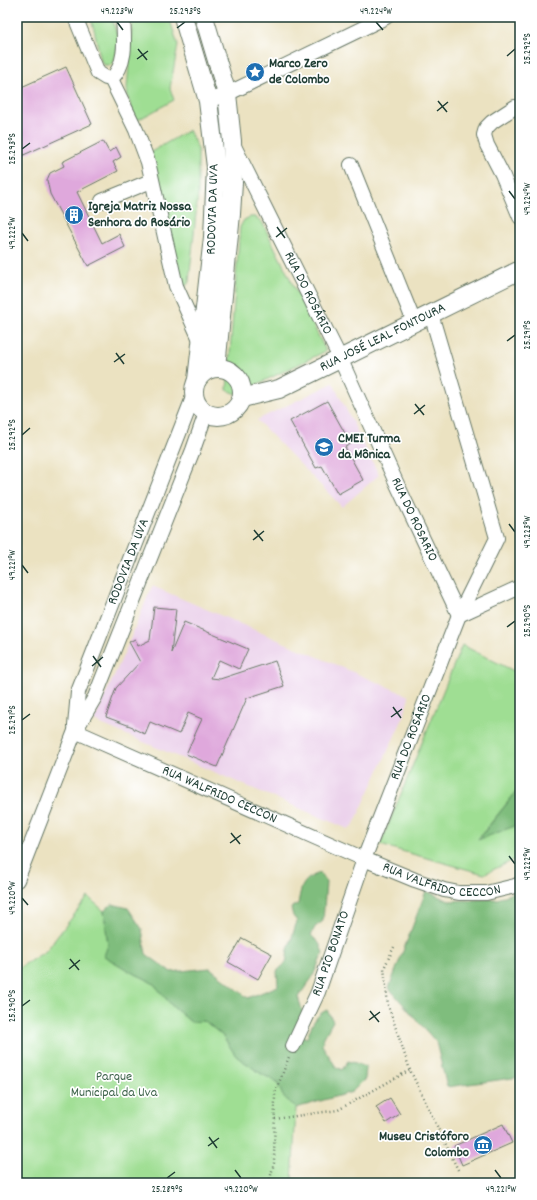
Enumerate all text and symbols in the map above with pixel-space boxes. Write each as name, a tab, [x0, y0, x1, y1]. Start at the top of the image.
text: 49.223°W	[101, 5, 134, 19]
text: 25.293°S	[169, 5, 201, 19]
text: 49.224°W	[360, 5, 392, 19]
text: 25.292°S	[521, 33, 535, 65]
place label: Marco Zero de Colombo	[269, 54, 330, 90]
place icon: Marco Zero de Colombo	[244, 61, 266, 83]
text: 25.293°S	[6, 133, 20, 165]
street label: RODOVIA DA UVA	[201, 163, 225, 255]
text: 49.224°W	[521, 183, 535, 215]
place label: Igreja Matriz Nossa Senhora do Rosário	[88, 197, 192, 233]
building icon: Igreja Matriz Nossa Senhora do Rosário	[63, 204, 85, 226]
text: 49.222°W	[6, 217, 20, 249]
street label: RUA DO ROSÁRIO	[279, 248, 337, 338]
street label: RUA JOSÉ LEAL FONTOURA	[317, 298, 450, 377]
text: 25.291°S	[521, 320, 535, 350]
text: 25.292°S	[6, 419, 20, 451]
place label: CMEI Turma da Mônica	[338, 429, 401, 465]
school or university icon: CMEI Turma da Mônica	[313, 436, 335, 458]
street label: RUA DO ROSARIO	[385, 474, 442, 565]
street label: RODOVIA DA UVA	[103, 515, 155, 608]
text: 49.223°W	[521, 515, 535, 548]
text: 49.221°W	[6, 550, 20, 580]
text: 25.290°S	[521, 605, 535, 637]
street label: RUA DO ROSÁRIO	[386, 691, 437, 783]
text: 25.291°S	[6, 705, 20, 735]
street label: RUA WALFRIDO CECCON	[159, 761, 280, 829]
text: 49.222°W	[521, 848, 535, 880]
street label: RUA VALFRIDO CECCON	[379, 858, 503, 903]
text: 49.220°W	[6, 881, 20, 915]
street label: RUA PIO BONATO	[307, 908, 355, 1000]
text: 25.290°S	[6, 990, 20, 1022]
park label: Parque Municipal da Uva	[71, 1067, 158, 1103]
place label: Museu Cristóforo Colombo	[379, 1127, 469, 1163]
museum icon: Museu Cristóforo Colombo	[472, 1134, 494, 1156]
text: 25.289°S	[151, 1183, 183, 1197]
text: 49.220°W	[224, 1183, 258, 1197]
text: 49.221°W	[486, 1183, 516, 1197]

